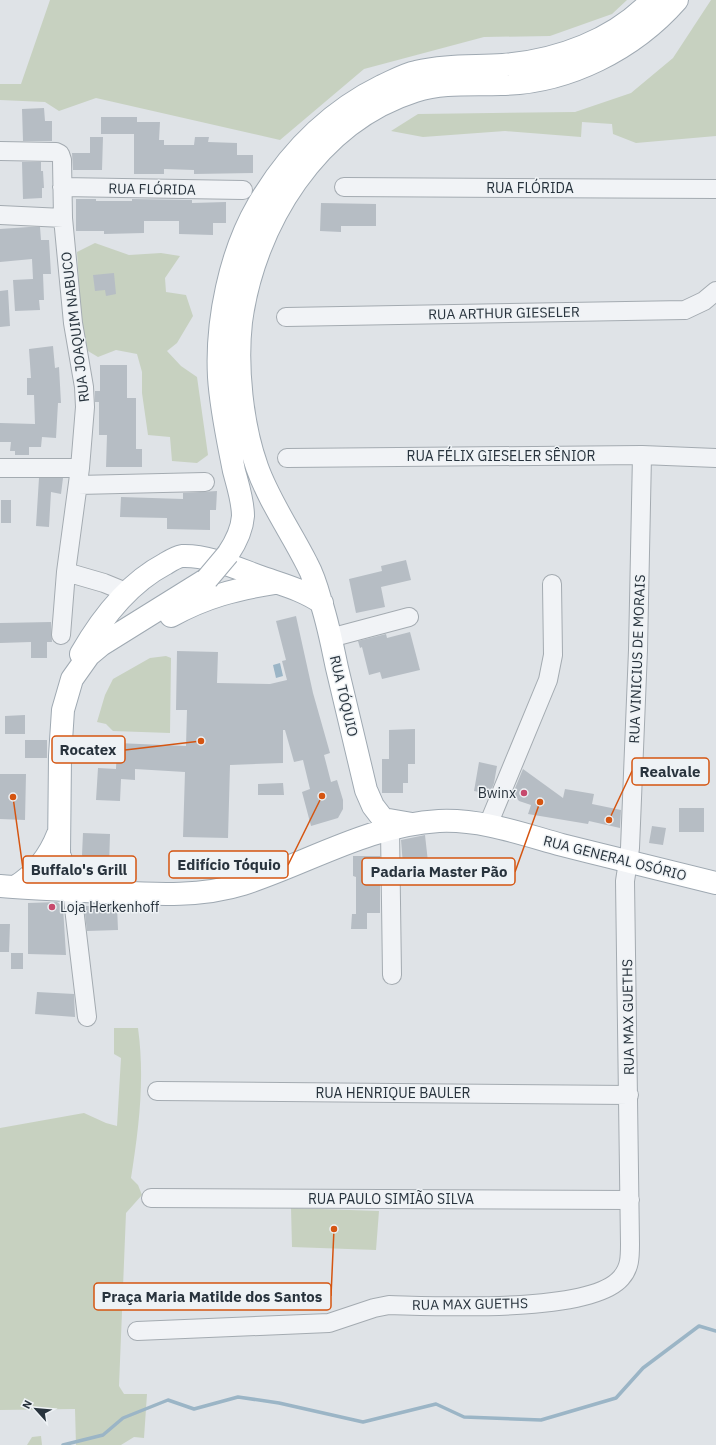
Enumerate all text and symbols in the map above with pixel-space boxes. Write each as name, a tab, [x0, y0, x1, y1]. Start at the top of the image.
street label: RUA FLÓRIDA	[108, 178, 196, 199]
street label: RUA FLÓRIDA	[486, 178, 574, 197]
street label: RUA JOAQUIM NABUCO	[57, 251, 93, 403]
street label: RUA ARTHUR GIESELER	[428, 303, 580, 323]
street label: RUA FÉLIX GIESELER SÊNIOR	[407, 446, 595, 465]
street label: RUA VINICIUS DE MORAIS	[625, 574, 649, 744]
street label: RUA TÓQUIO	[326, 653, 363, 739]
callout: Rocatex	[52, 736, 125, 763]
text: Rocatex	[60, 740, 117, 759]
callout: Realvale	[632, 758, 709, 785]
text: Realvale	[640, 762, 700, 781]
place label: Bwinx	[478, 784, 516, 802]
marker: Bwinx	[519, 788, 529, 798]
street label: RUA GENERAL OSÓRIO	[541, 831, 689, 885]
callout: Edifício Tóquio	[169, 851, 288, 878]
text: Edifício Tóquio	[177, 855, 281, 874]
callout: Buffalo's Grill	[23, 856, 136, 883]
callout: Padaria Master Pão	[362, 858, 515, 885]
text: Buffalo's Grill	[31, 860, 128, 879]
text: Padaria Master Pão	[371, 862, 507, 881]
place label: Loja Herkenhoff	[60, 898, 160, 916]
marker: Loja Herkenhoff	[47, 902, 57, 912]
street label: RUA MAX GUETHS	[618, 959, 638, 1075]
street label: RUA HENRIQUE BAULER	[315, 1084, 471, 1102]
street label: RUA PAULO SIMIÃO SILVA	[308, 1190, 474, 1208]
callout: Praça Maria Matilde dos Santos	[94, 1283, 331, 1310]
text: Praça Maria Matilde dos Santos	[102, 1287, 323, 1306]
street label: RUA MAX GUETHS	[412, 1294, 528, 1314]
north arrow	[16, 1389, 56, 1429]
text: N	[19, 1398, 35, 1411]

